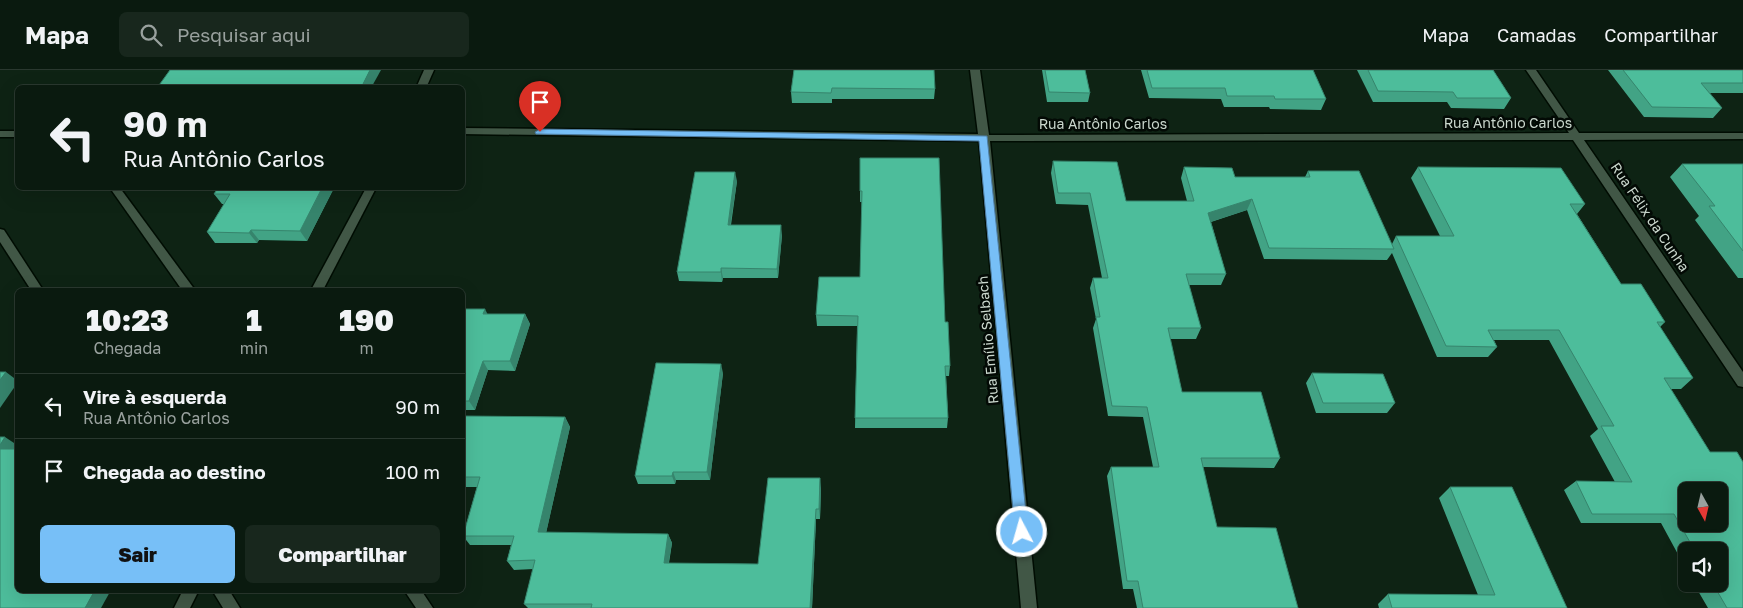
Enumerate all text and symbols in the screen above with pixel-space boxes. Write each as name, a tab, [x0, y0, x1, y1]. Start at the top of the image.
search box	[119, 12, 469, 57]
text: Mapa	[25, 20, 89, 49]
icon: search	[137, 21, 165, 49]
text: Pesquisar aqui	[177, 23, 311, 46]
text: Mapa	[1422, 24, 1469, 46]
text: Camadas	[1497, 24, 1576, 46]
text: Compartilhar	[1604, 24, 1718, 46]
pin	[519, 81, 561, 132]
icon: arrive	[526, 88, 554, 116]
text: 90 m	[123, 103, 207, 145]
icon: left	[40, 105, 105, 170]
street label: Rua Antônio Carlos	[1444, 114, 1572, 131]
street label: Rua Antônio Carlos	[1039, 115, 1167, 132]
text: Rua Antônio Carlos	[123, 145, 325, 172]
street label: Rua Félix da Cunha	[1608, 159, 1693, 275]
street label: Rua Emílio Selbach	[973, 275, 1002, 405]
text: 10:23	[86, 302, 169, 338]
text: 1	[246, 302, 262, 338]
text: 190	[339, 302, 394, 338]
text: Chegada	[94, 338, 161, 358]
text: min	[240, 338, 268, 358]
text: m	[359, 338, 374, 358]
text: Vire à esquerda	[83, 385, 226, 408]
icon: left	[40, 392, 68, 420]
text: 90 m	[395, 395, 440, 418]
text: Rua Antônio Carlos	[83, 408, 230, 428]
icon: arrive	[40, 457, 68, 485]
text: Chegada ao destino	[83, 460, 266, 483]
text: 100 m	[386, 460, 440, 483]
north arrow	[1678, 482, 1728, 532]
map controls	[1678, 482, 1728, 592]
position arrow	[995, 505, 1047, 557]
button: Sair	[40, 525, 235, 583]
button: Compartilhar	[245, 525, 440, 583]
button: sound	[1678, 542, 1728, 592]

